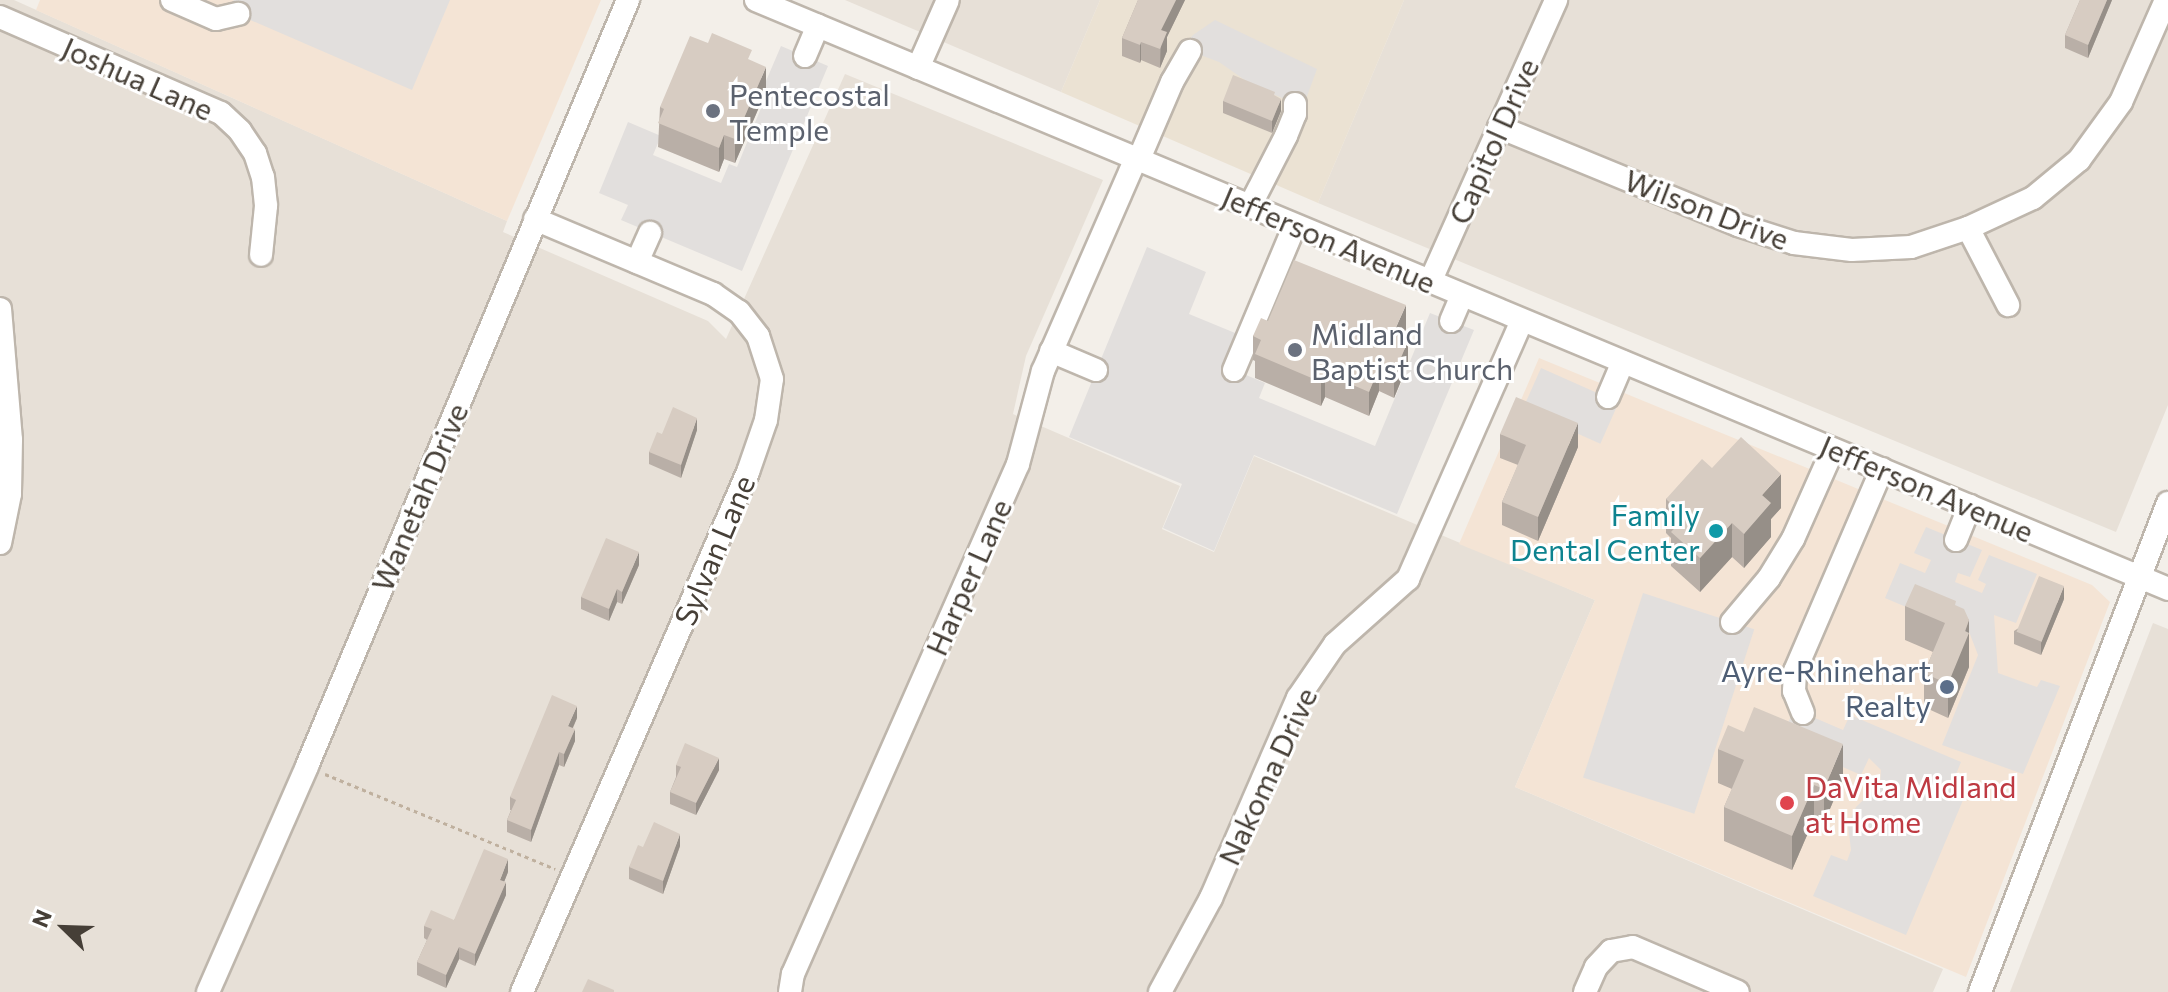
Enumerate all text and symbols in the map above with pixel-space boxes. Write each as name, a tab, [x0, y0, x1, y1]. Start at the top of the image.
street label: Joshua Lane	[57, 29, 219, 127]
street label: Capitol Drive	[1440, 53, 1546, 229]
place label: Pentecostal Temple	[729, 76, 890, 146]
marker: Pentecostal Temple	[704, 102, 722, 120]
street label: Wilson Drive	[1620, 161, 1794, 257]
street label: Jefferson Avenue	[1217, 178, 1441, 300]
place label: Midland Baptist Church	[1311, 315, 1513, 386]
marker: Midland Baptist Church	[1286, 341, 1304, 359]
street label: Wanetah Drive	[363, 398, 475, 596]
street label: Jefferson Avenue	[1815, 427, 2039, 549]
street label: Sylvan Lane	[666, 469, 762, 631]
street label: Harper Lane	[918, 493, 1018, 661]
place label: Family Dental Center	[1510, 496, 1700, 566]
marker: Family Dental Center	[1707, 522, 1725, 540]
place label: Ayre-Rhinehart Realty	[1721, 652, 1931, 722]
marker: Ayre-Rhinehart Realty	[1938, 678, 1956, 696]
street label: Nakoma Drive	[1210, 681, 1324, 871]
place label: DaVita Midland at Home	[1805, 768, 2016, 838]
marker: DaVita Midland at Home	[1776, 792, 1798, 814]
north arrow	[24, 888, 104, 968]
text: N	[26, 906, 57, 931]

